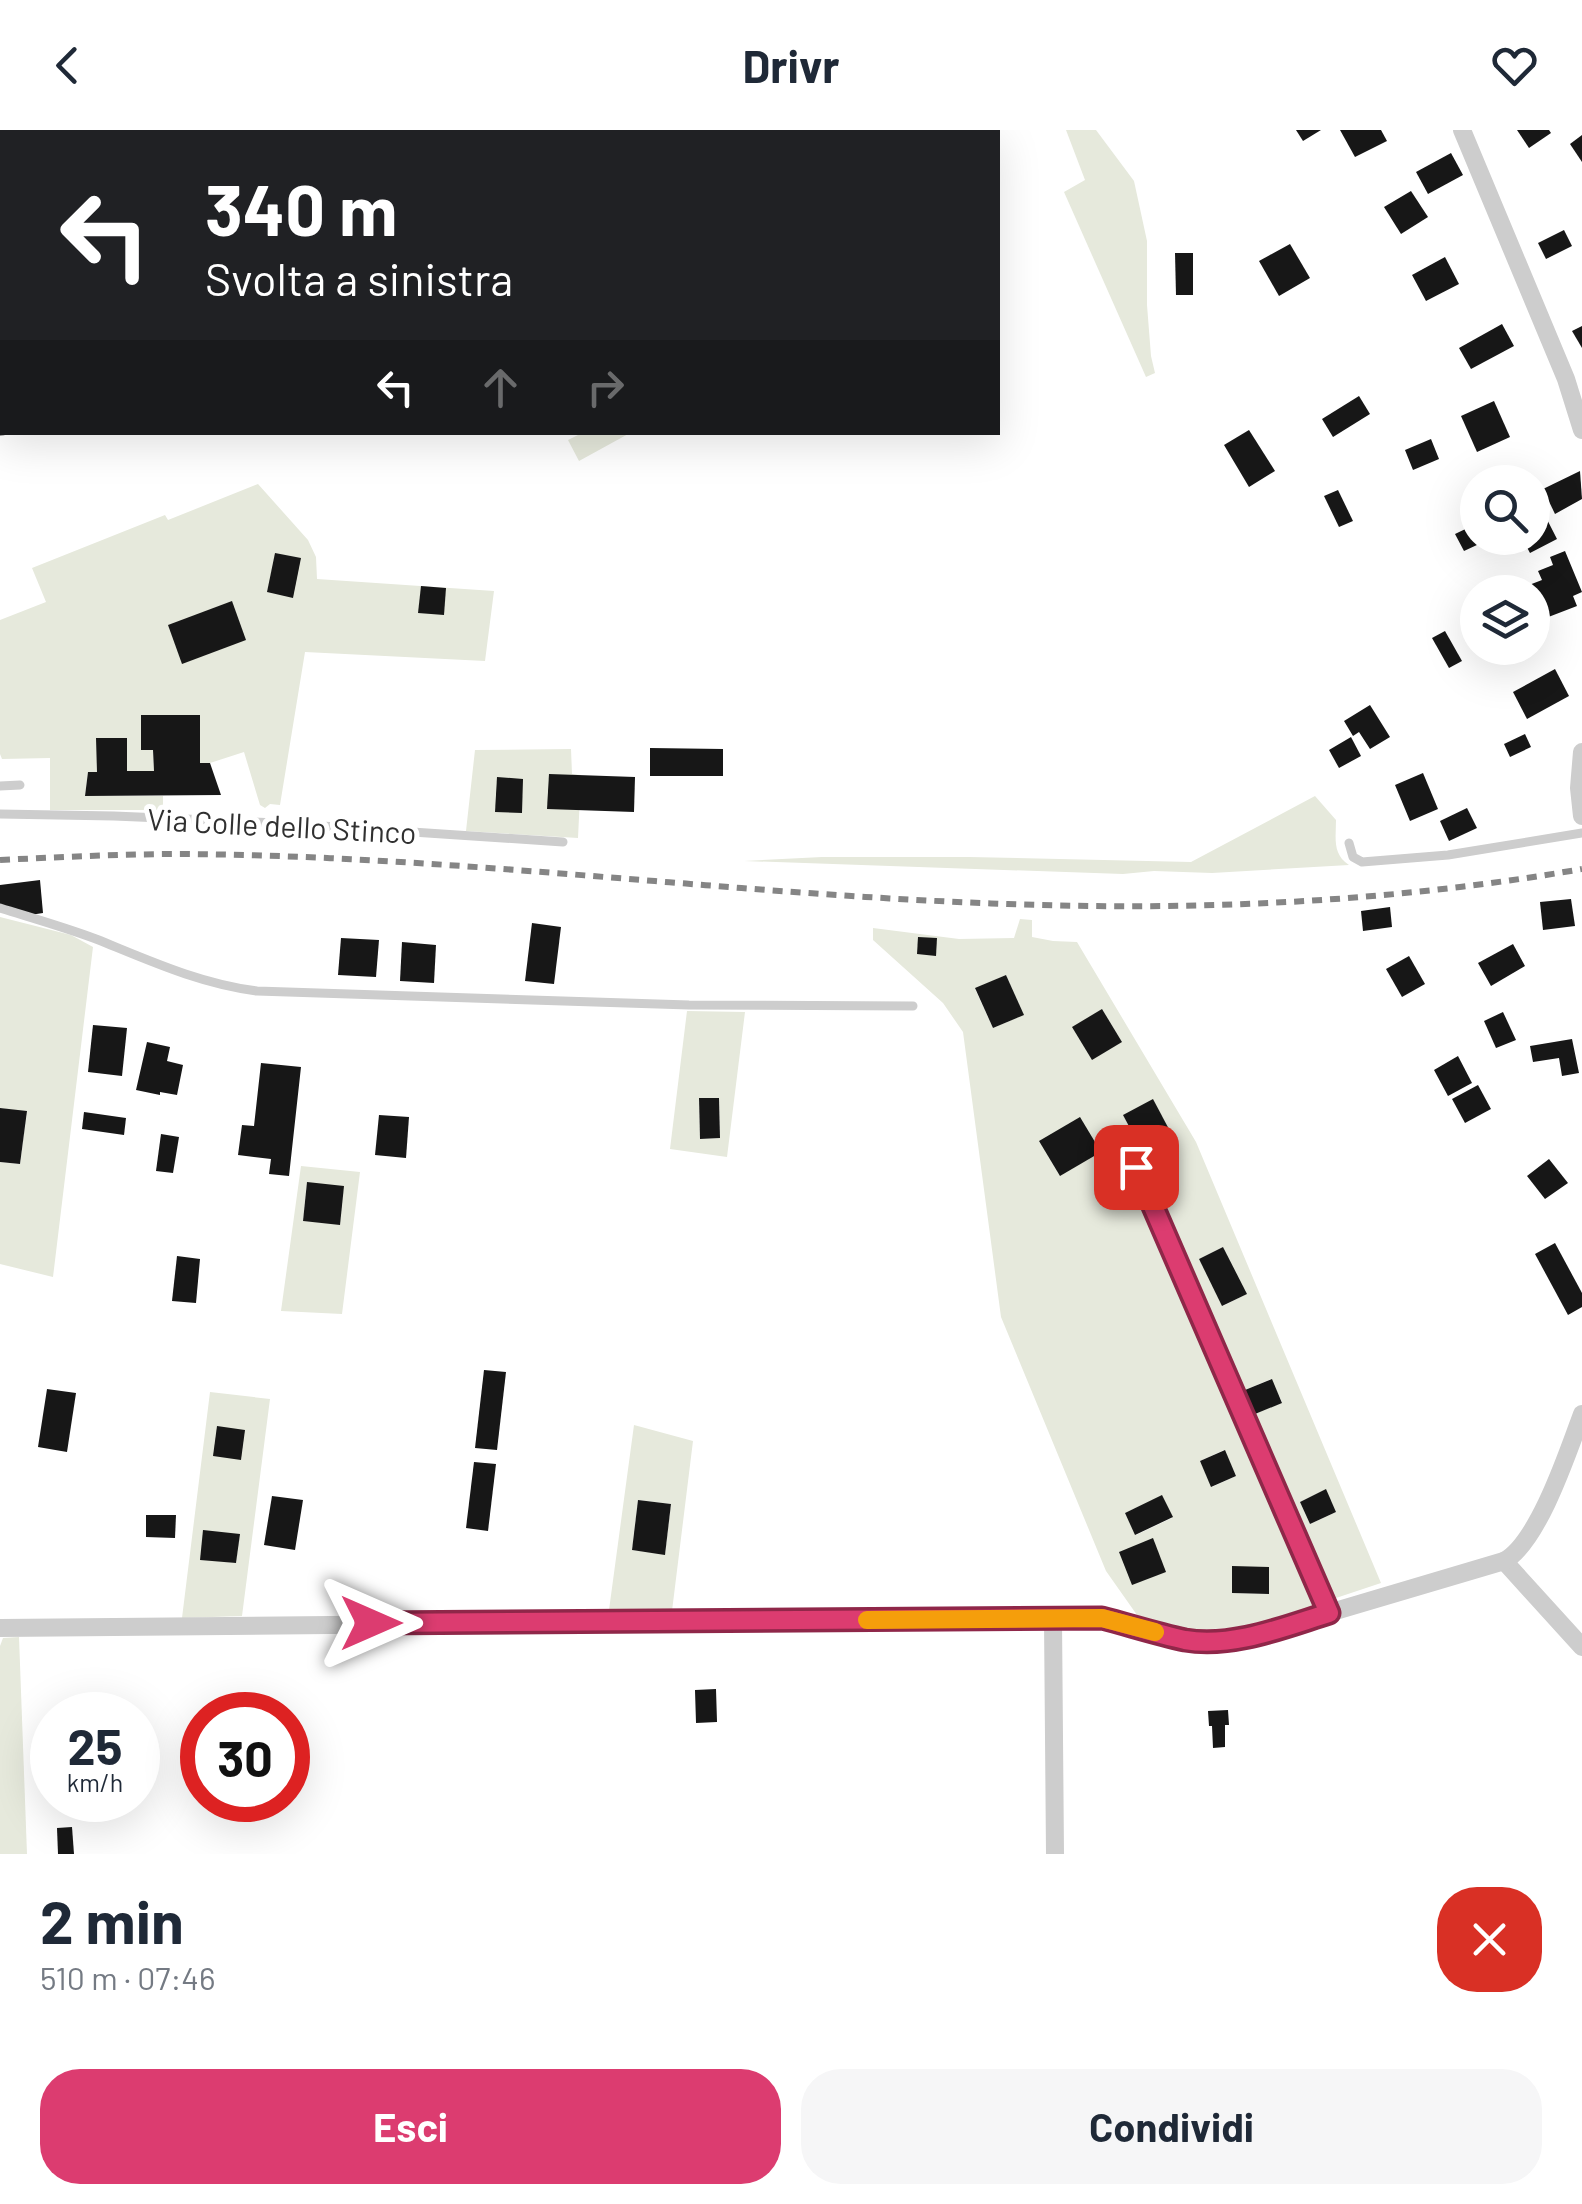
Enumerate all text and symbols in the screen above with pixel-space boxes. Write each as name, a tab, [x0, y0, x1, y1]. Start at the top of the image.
icon: back	[40, 38, 95, 93]
text: Drivr	[742, 38, 840, 92]
icon: heart	[1487, 38, 1542, 93]
text: 340 m	[205, 166, 398, 250]
icon: left	[40, 170, 170, 300]
text: Svolta a sinistra	[205, 251, 513, 305]
icon: left	[368, 360, 423, 415]
icon: ahead	[473, 360, 528, 415]
icon: right	[578, 360, 633, 415]
map controls	[1460, 465, 1550, 665]
button: search	[1460, 465, 1550, 555]
button: layers	[1460, 575, 1550, 665]
street label: Via Colle dello Stinco	[147, 800, 417, 850]
pin	[1094, 1125, 1179, 1210]
icon: arrive	[1109, 1140, 1164, 1195]
position arrow	[319, 1571, 423, 1675]
speed limit sign: 30	[180, 1692, 310, 1822]
text: 25	[68, 1715, 122, 1775]
text: km/h	[67, 1767, 123, 1797]
text: 2 min	[40, 1884, 184, 1956]
button: close	[1437, 1887, 1542, 1992]
text: 510 m · 07:46	[40, 1958, 215, 1996]
button: Esci	[40, 2069, 781, 2184]
button: Condividi	[801, 2069, 1542, 2184]

